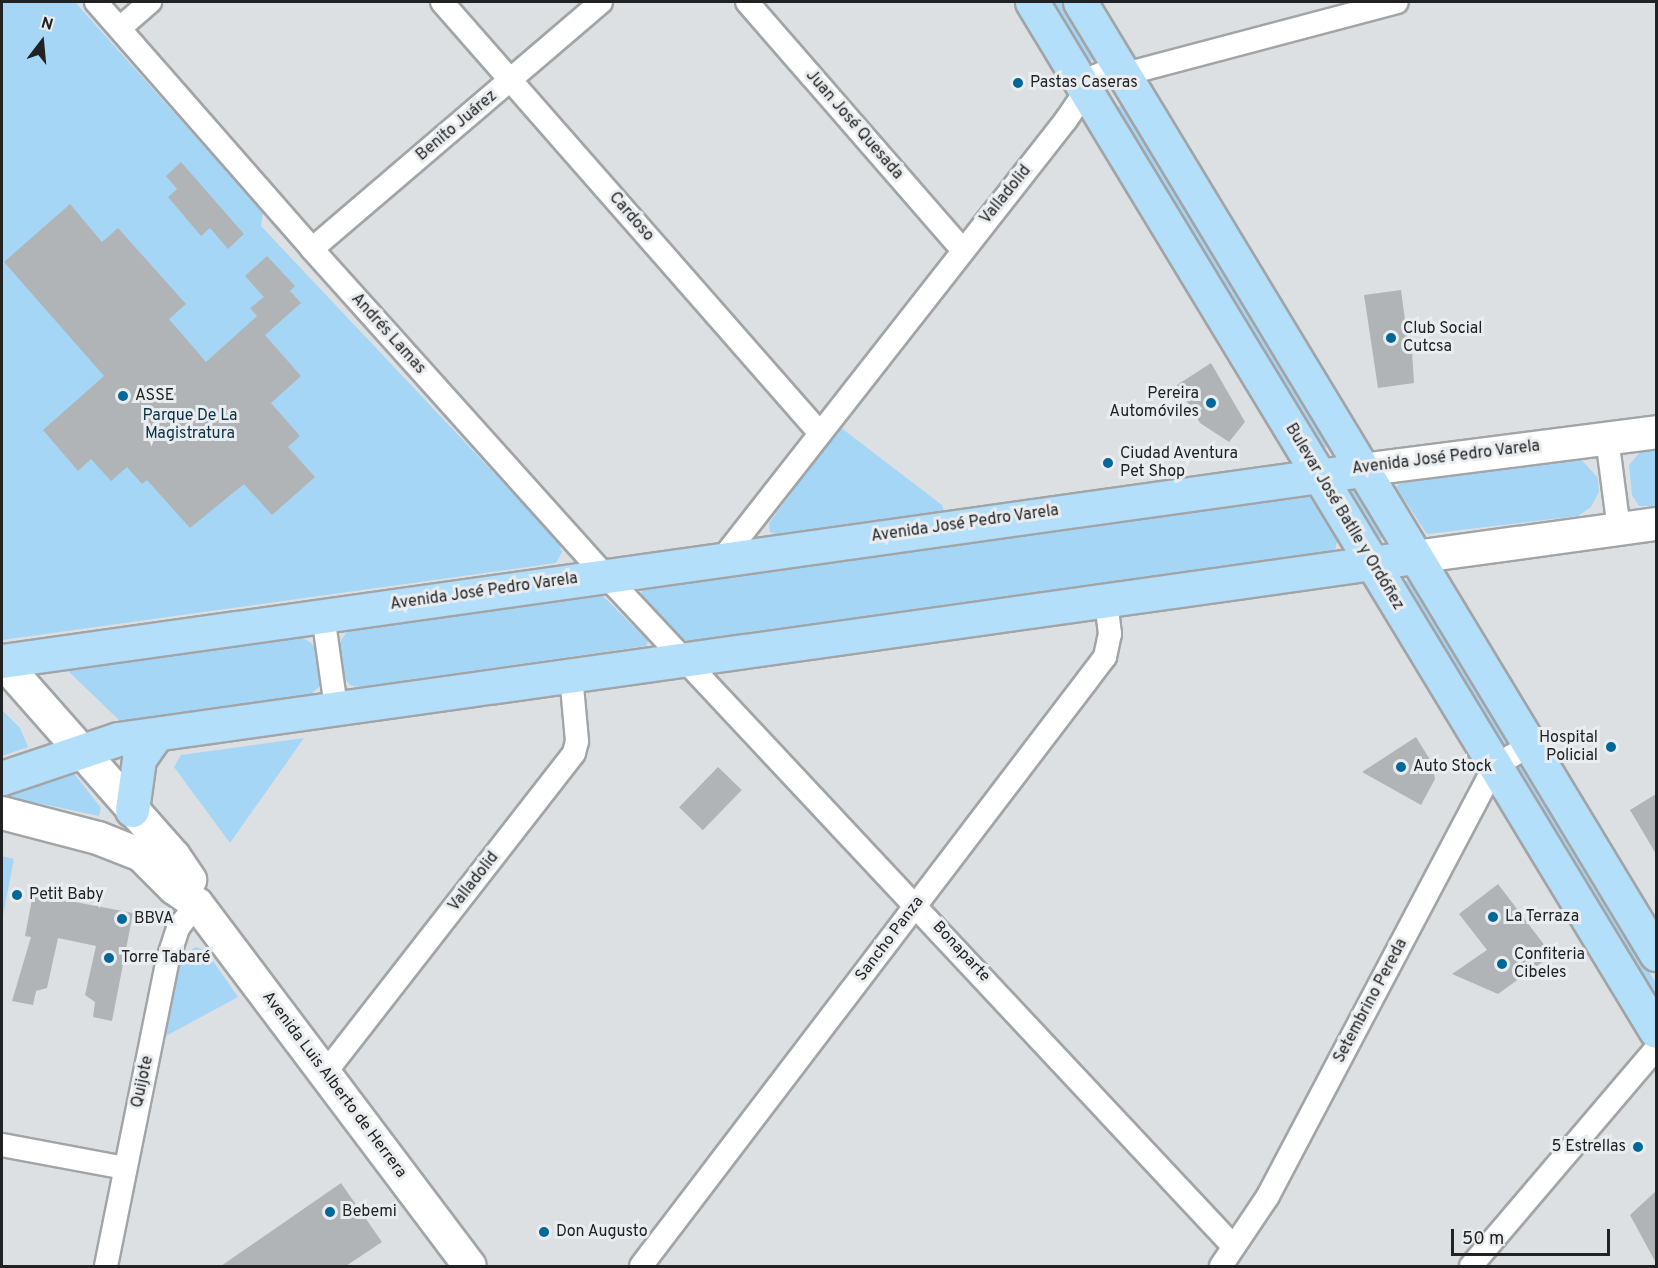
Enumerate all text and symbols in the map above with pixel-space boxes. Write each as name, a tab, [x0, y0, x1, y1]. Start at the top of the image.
north arrow	[12, 12, 72, 72]
text: N	[39, 13, 55, 36]
street label: Juan José Quesada	[801, 66, 907, 184]
place label: Pastas Caseras	[1030, 73, 1138, 93]
marker: Pastas Caseras	[1011, 76, 1025, 90]
street label: Benito Juárez	[413, 87, 501, 165]
street label: Valladolid	[977, 162, 1035, 228]
street label: Cardoso	[604, 189, 658, 245]
street label: Andrés Lamas	[347, 290, 429, 378]
place label: Club Social Cutcsa	[1403, 319, 1482, 357]
marker: Club Social Cutcsa	[1384, 331, 1398, 345]
place label: Pereira Automóviles	[1109, 384, 1199, 422]
place label: ASSE	[135, 386, 174, 406]
marker: ASSE	[116, 389, 130, 403]
marker: Pereira Automóviles	[1204, 396, 1218, 410]
park label: Parque De La Magistratura	[143, 406, 237, 444]
street label: Bulevar José Batlle y Ordóñez	[1281, 420, 1407, 614]
street label: Avenida José Pedro Varela	[1351, 437, 1541, 479]
place label: Ciudad Aventura Pet Shop	[1120, 444, 1239, 482]
marker: Ciudad Aventura Pet Shop	[1101, 456, 1115, 470]
street label: Avenida José Pedro Varela	[870, 501, 1060, 547]
street label: Avenida José Pedro Varela	[389, 569, 579, 615]
place label: Hospital Policial	[1539, 728, 1598, 766]
marker: Hospital Policial	[1602, 738, 1620, 756]
place label: Auto Stock	[1413, 757, 1492, 777]
marker: Auto Stock	[1394, 760, 1408, 774]
street label: Valladolid	[445, 849, 503, 915]
place label: Petit Baby	[29, 885, 104, 905]
marker: Petit Baby	[10, 888, 24, 902]
street label: Sancho Panza	[852, 893, 928, 985]
place label: La Terraza	[1505, 907, 1580, 927]
place label: BBVA	[134, 909, 174, 929]
marker: La Terraza	[1486, 910, 1500, 924]
marker: BBVA	[115, 912, 129, 926]
street label: Bonaparte	[928, 918, 994, 986]
street label: Setembrino Pereda	[1330, 936, 1412, 1066]
place label: Confiteria Cibeles	[1514, 945, 1585, 983]
place label: Torre Tabaré	[121, 948, 211, 968]
marker: Torre Tabaré	[102, 951, 116, 965]
marker: Confiteria Cibeles	[1495, 957, 1509, 971]
street label: Avenida Luis Alberto de Herrera	[257, 988, 411, 1182]
street label: Quijote	[128, 1054, 158, 1110]
place label: 5 Estrellas	[1552, 1137, 1626, 1157]
marker: 5 Estrellas	[1631, 1140, 1645, 1154]
place label: Bebemi	[342, 1202, 397, 1222]
marker: Bebemi	[323, 1205, 337, 1219]
scale bar	[1454, 1217, 1613, 1255]
place label: Don Augusto	[556, 1222, 648, 1242]
marker: Don Augusto	[537, 1225, 551, 1239]
text: 50 m	[1462, 1228, 1504, 1251]

